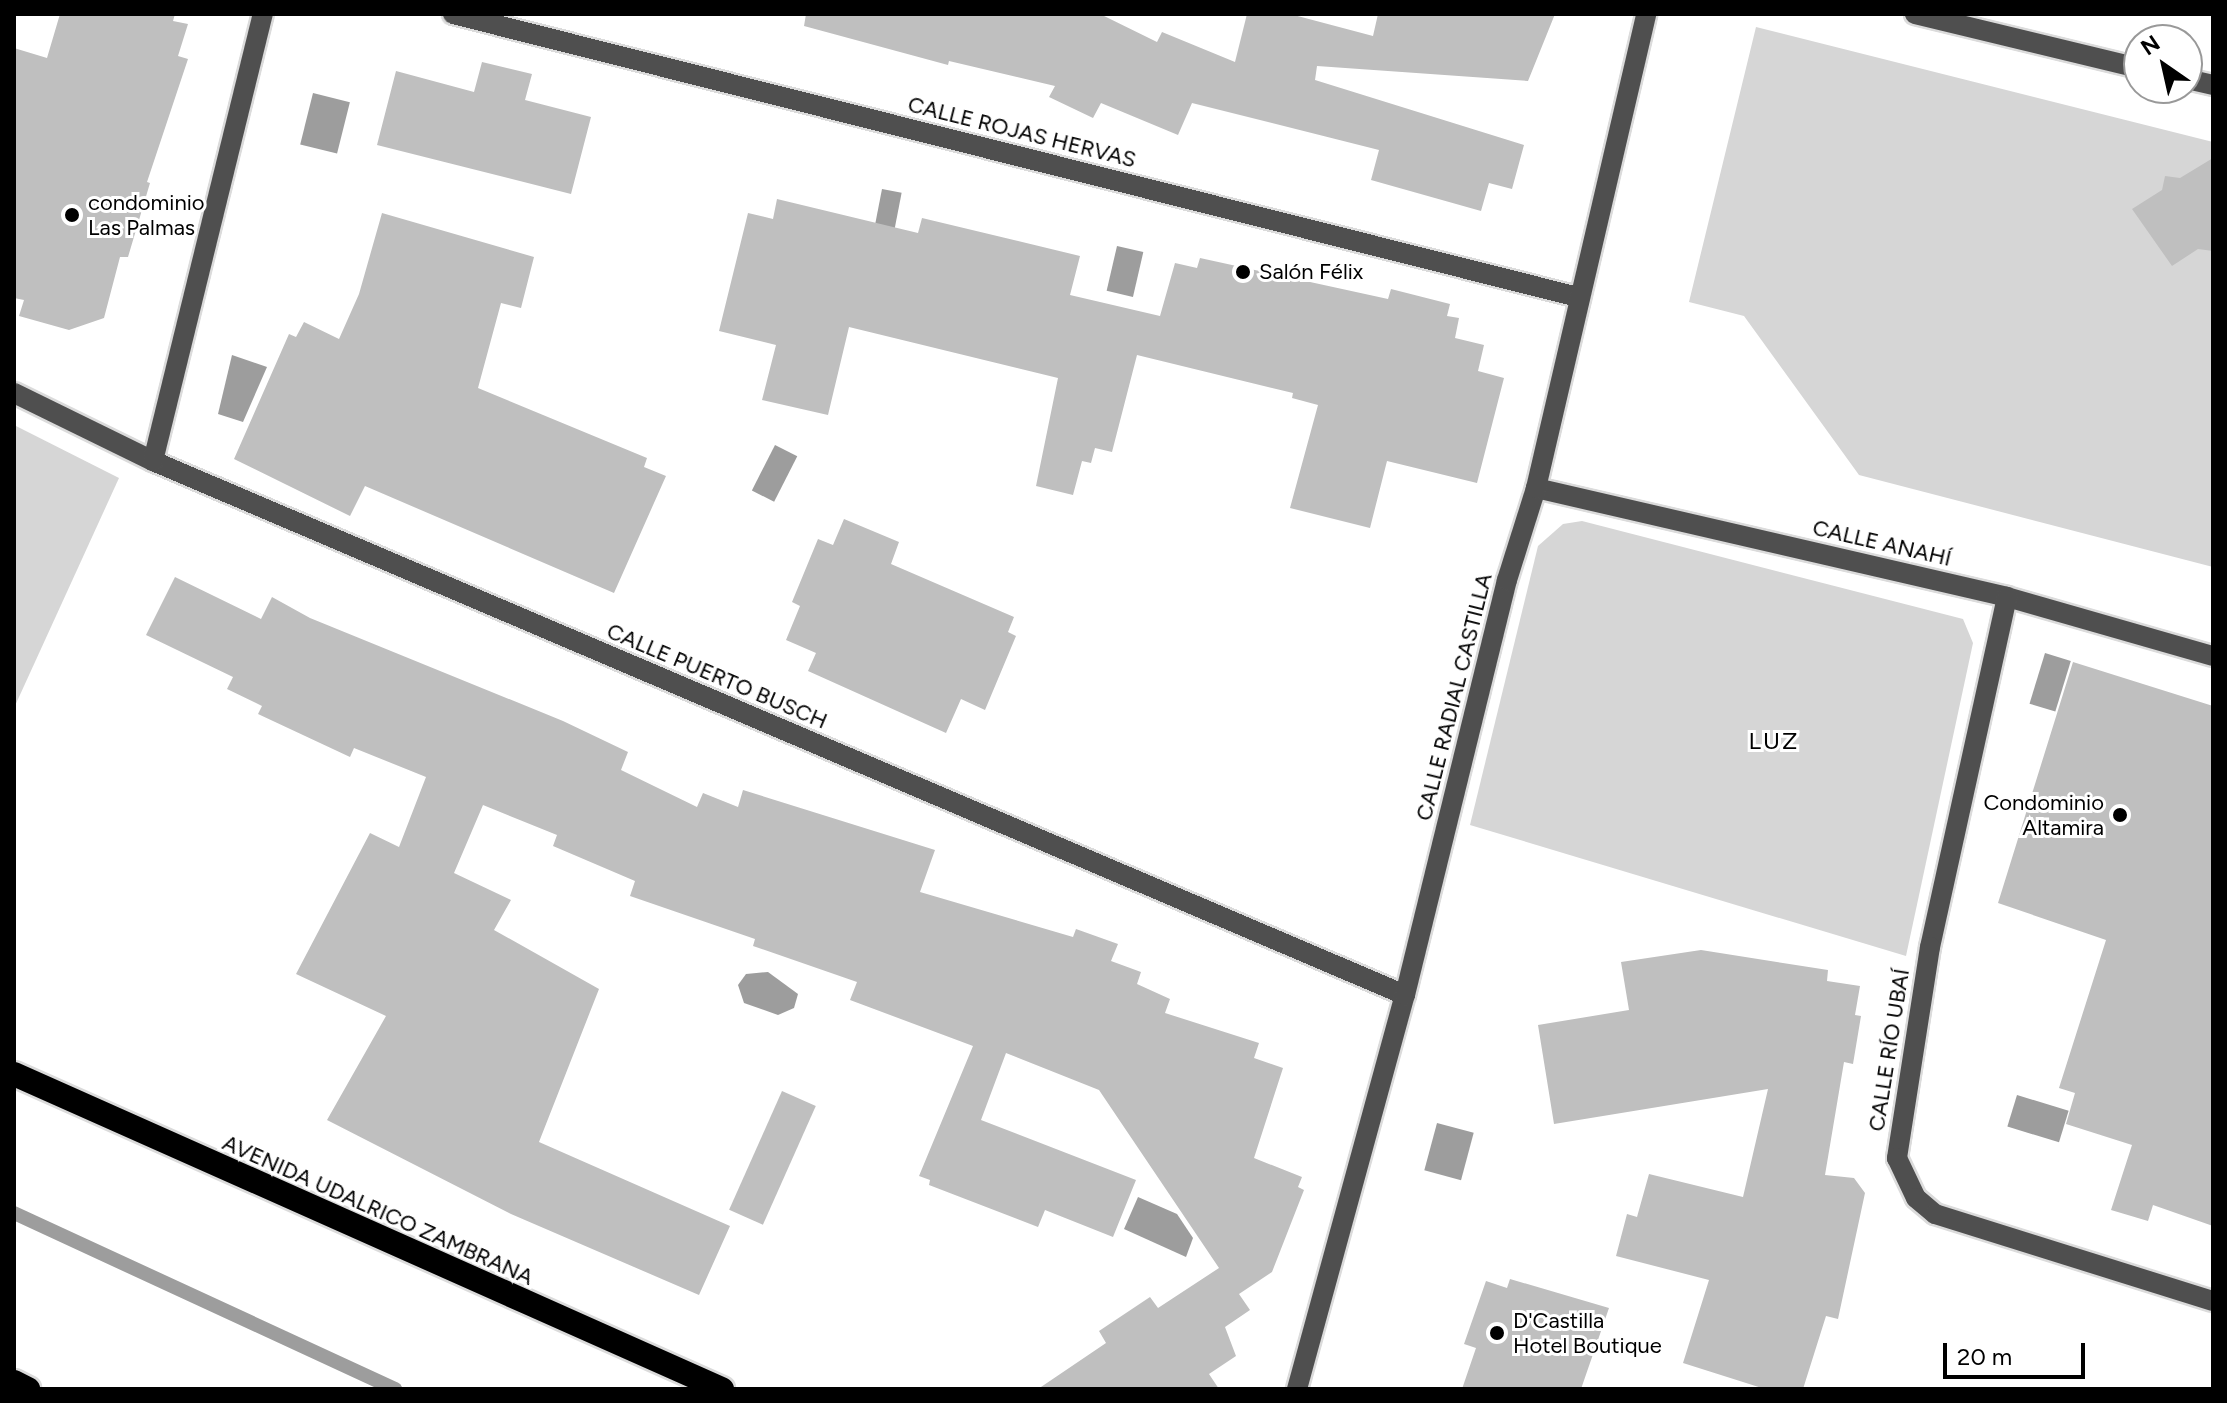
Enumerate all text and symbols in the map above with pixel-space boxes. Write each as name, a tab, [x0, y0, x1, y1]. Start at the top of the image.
north arrow	[2123, 24, 2203, 104]
text: N	[2136, 29, 2165, 61]
street label: CALLE ROJAS HERVAS	[905, 91, 1139, 173]
place label: condominio Las Palmas	[88, 189, 205, 240]
marker: condominio Las Palmas	[63, 206, 81, 224]
place label: Salón Félix	[1259, 259, 1363, 285]
marker: Salón Félix	[1234, 263, 1252, 281]
street label: CALLE ANAHÍ	[1810, 514, 1954, 572]
street label: CALLE RADIAL CASTILLA	[1410, 571, 1498, 823]
street label: CALLE PUERTO BUSCH	[603, 618, 831, 734]
district label: LUZ	[1749, 727, 1799, 755]
place label: Condominio Altamira	[1983, 789, 2104, 840]
marker: Condominio Altamira	[2111, 806, 2129, 824]
street label: CALLE RÍO UBAÍ	[1863, 967, 1915, 1133]
street label: AVENIDA UDALRICO ZAMBRANA	[218, 1129, 538, 1291]
place label: D'Castilla Hotel Boutique	[1513, 1307, 1662, 1358]
marker: D'Castilla Hotel Boutique	[1488, 1324, 1506, 1342]
scale bar	[1947, 1327, 2089, 1377]
text: 20 m	[1957, 1342, 2012, 1371]

